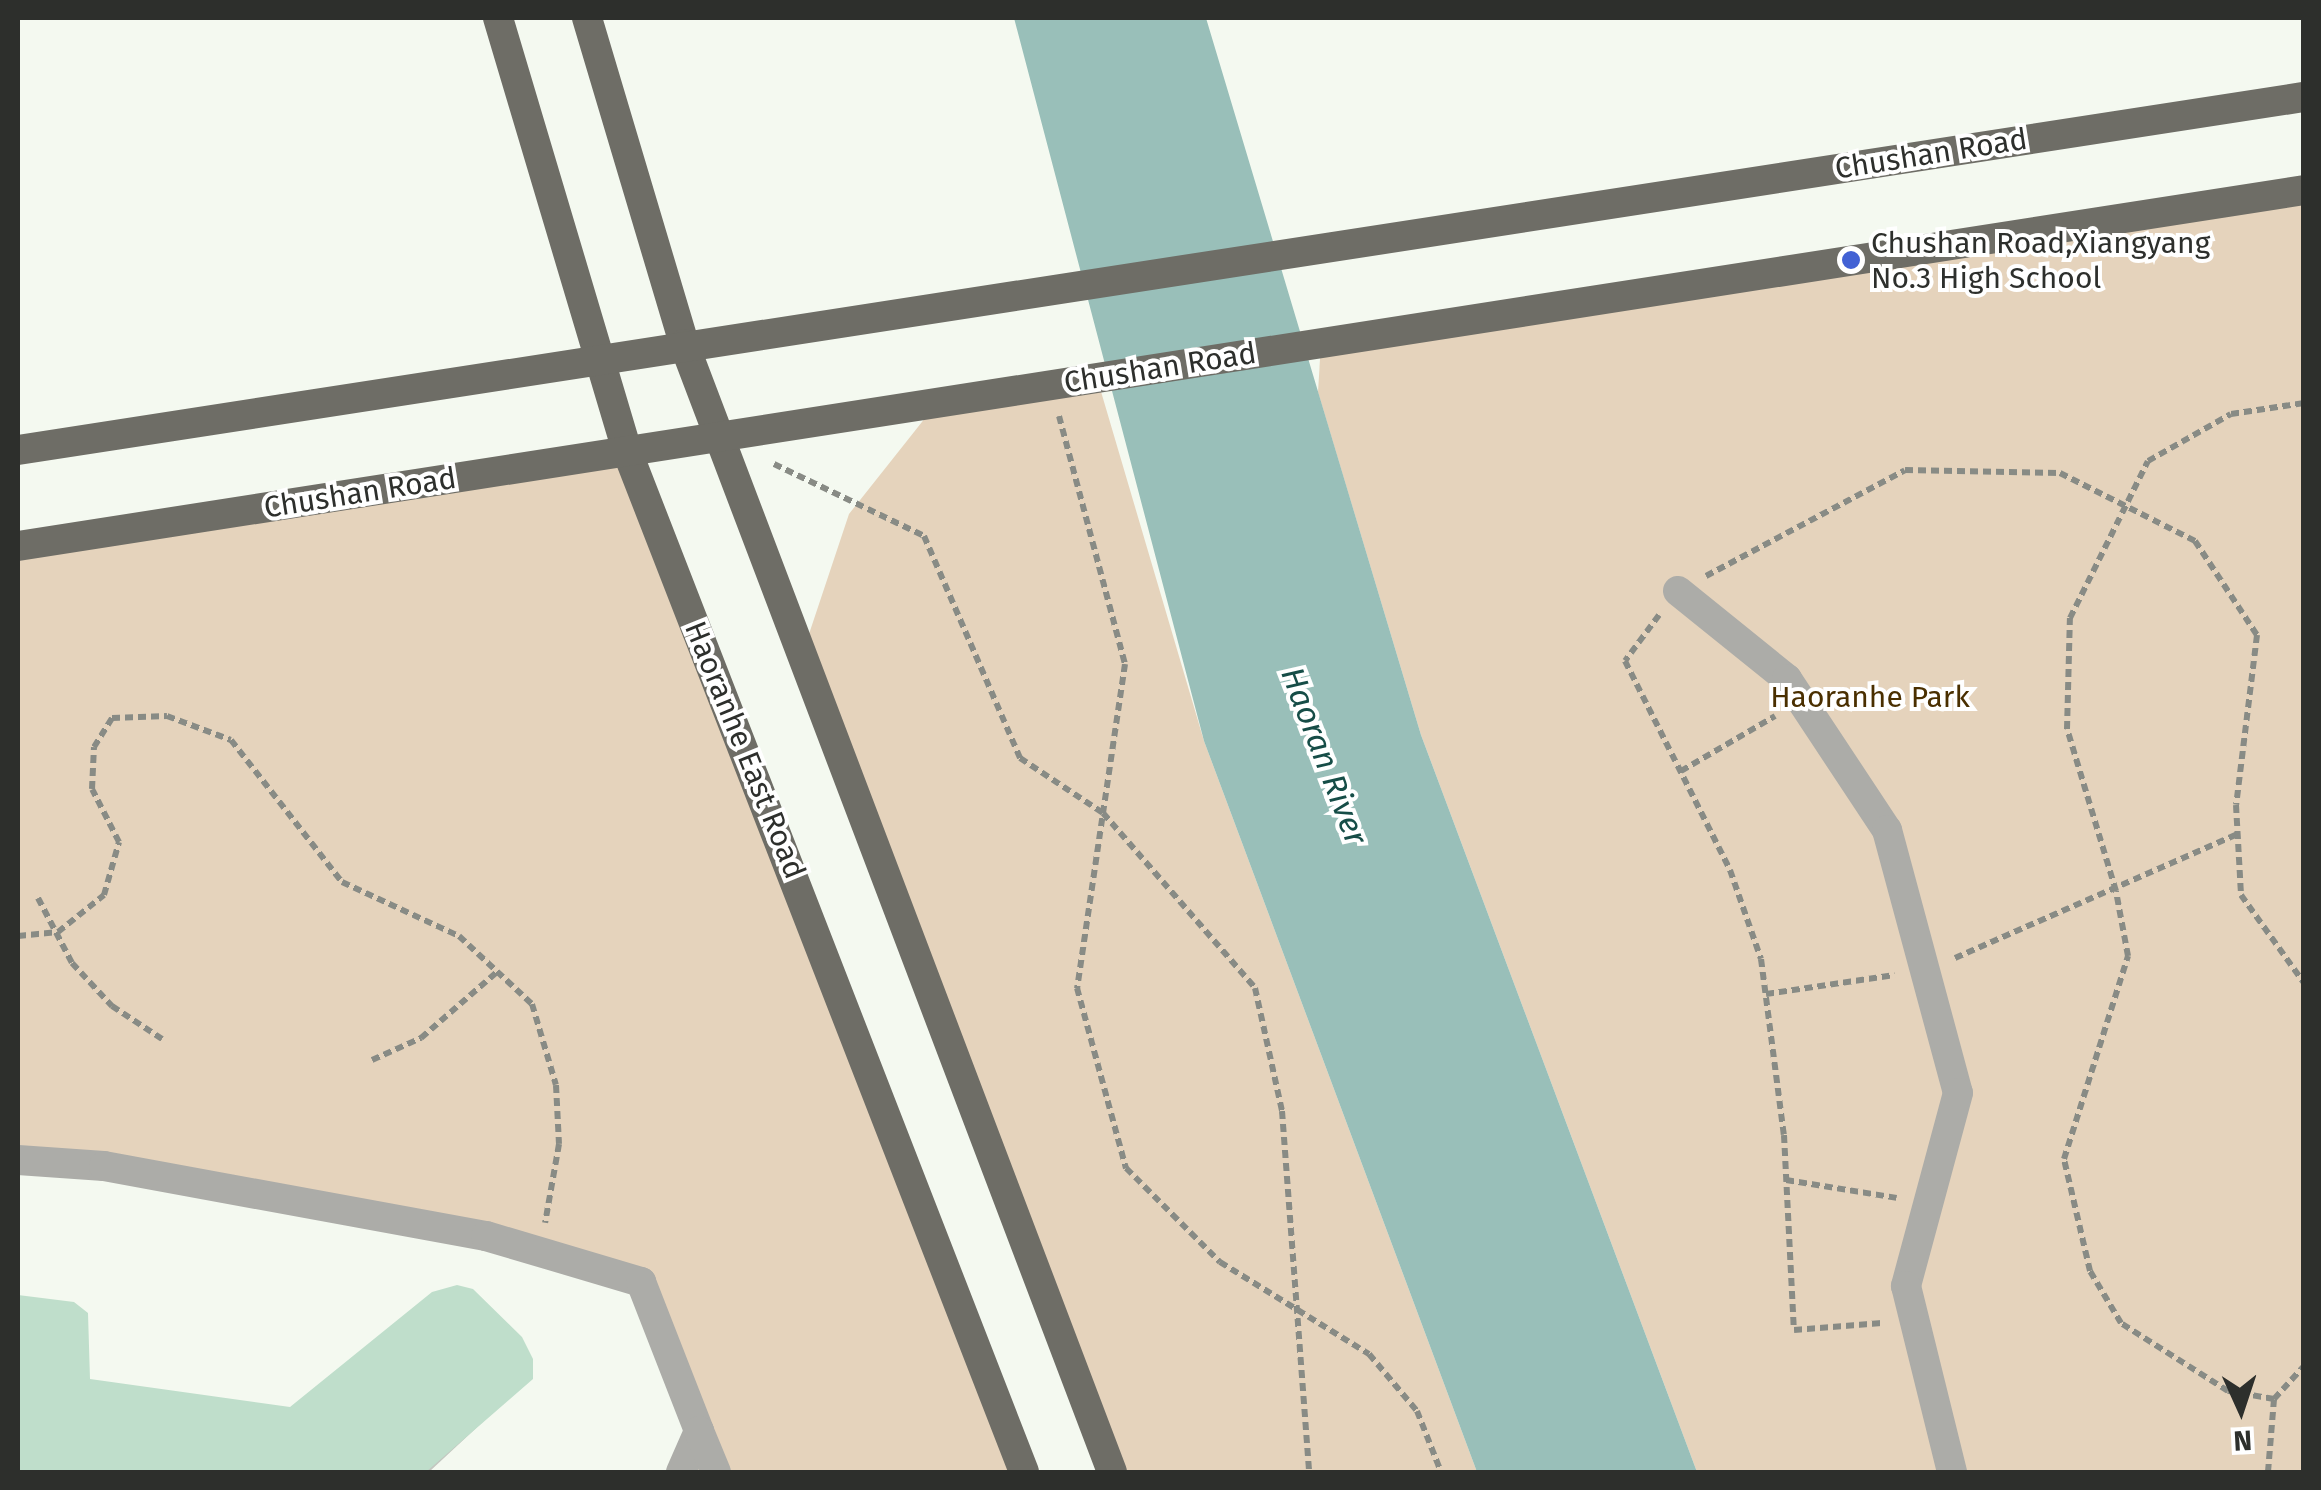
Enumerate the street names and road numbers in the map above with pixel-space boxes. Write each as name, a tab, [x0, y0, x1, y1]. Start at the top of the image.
street label: Chushan Road	[1832, 121, 2030, 187]
street label: Chushan Road	[1061, 335, 1259, 401]
street label: Chushan Road	[261, 460, 459, 526]
street label: Haoranhe East Road	[677, 616, 813, 884]

